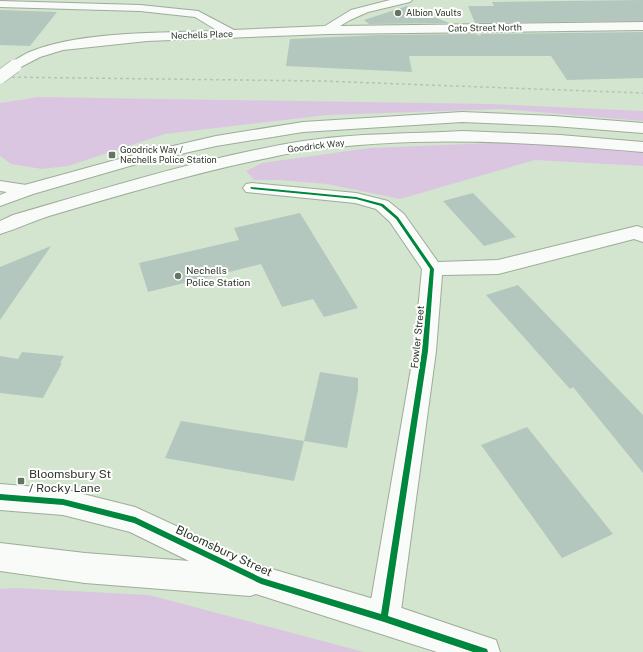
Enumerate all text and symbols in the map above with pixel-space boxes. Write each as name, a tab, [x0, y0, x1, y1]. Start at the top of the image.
place label: Albion Vaults	[406, 7, 462, 18]
marker: Albion Vaults	[393, 8, 403, 18]
street label: Cato Street North	[448, 21, 522, 34]
street label: Nechells Place	[171, 28, 233, 41]
street label: Goodrick Way	[287, 137, 345, 154]
place label: Goodrick Way / Nechells Police Station	[120, 144, 217, 165]
marker: Goodrick Way / Nechells Police Station	[107, 150, 117, 160]
place label: Nechells Police Station	[186, 264, 251, 288]
marker: Nechells Police Station	[173, 271, 183, 281]
street label: Fowler Street	[408, 305, 426, 369]
place label: Bloomsbury St / Rocky Lane	[29, 467, 111, 495]
marker: Bloomsbury St / Rocky Lane	[16, 476, 26, 486]
street label: Bloomsbury Street	[174, 523, 275, 580]

